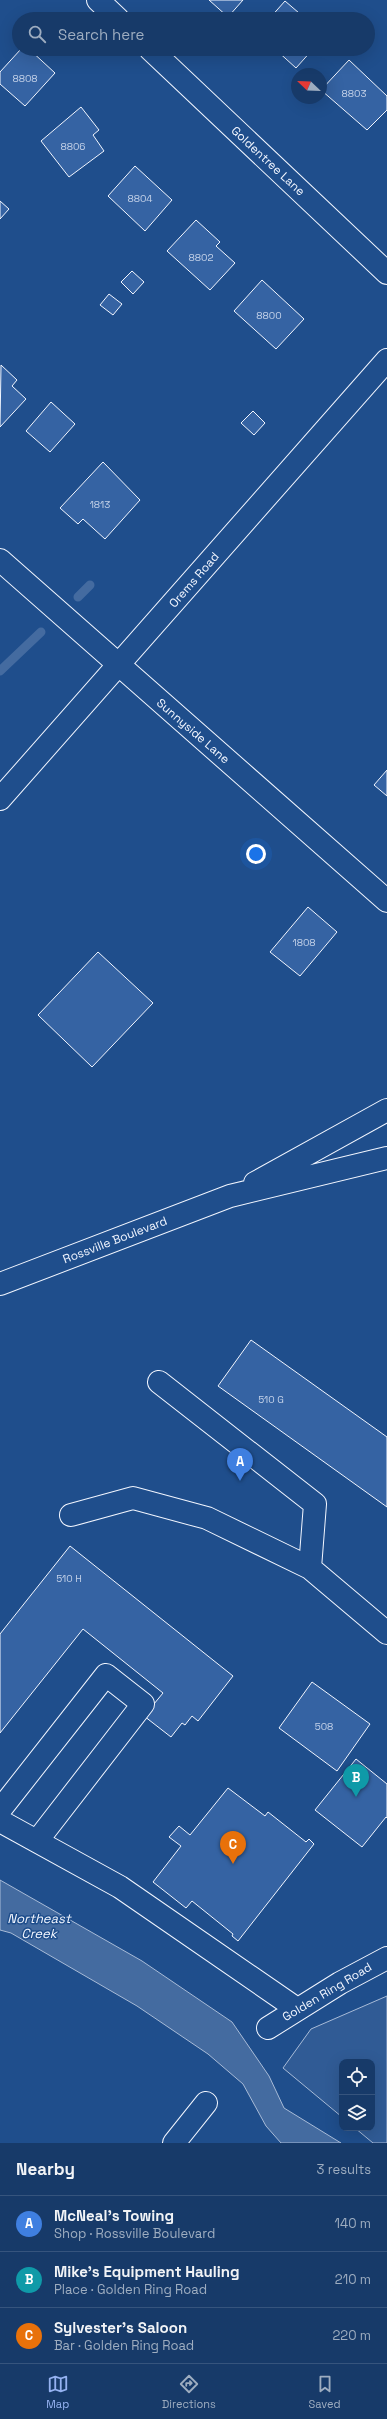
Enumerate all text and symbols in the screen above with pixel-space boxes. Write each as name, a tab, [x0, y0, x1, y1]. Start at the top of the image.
search box	[12, 12, 375, 56]
icon: search	[26, 23, 48, 45]
text: Search here	[58, 25, 144, 44]
north arrow	[291, 68, 327, 104]
house number: 8808	[12, 72, 38, 85]
house number: 8803	[342, 87, 366, 100]
street label: Goldentree Lane	[228, 123, 308, 199]
house number: 8806	[61, 140, 86, 153]
house number: 8804	[127, 192, 153, 205]
house number: 8802	[189, 251, 213, 264]
house number: 8800	[256, 309, 282, 322]
house number: 1813	[90, 498, 110, 511]
street label: Orems Road	[165, 549, 223, 611]
street label: Sunnyside Lane	[153, 695, 233, 767]
your location	[246, 844, 266, 864]
house number: 1808	[292, 936, 316, 949]
street label: Rossville Boulevard	[61, 1213, 169, 1267]
house number: 510 G	[258, 1393, 284, 1406]
pin: A	[227, 1448, 253, 1481]
house number: 510 H	[56, 1572, 82, 1585]
house number: 508	[315, 1720, 333, 1733]
pin: B	[343, 1764, 369, 1797]
pin: C	[220, 1831, 246, 1864]
water label: Northeast Creek	[7, 1910, 72, 1942]
street label: Golden Ring Road	[279, 1959, 375, 2025]
map controls	[339, 2059, 375, 2131]
button: locate	[339, 2059, 375, 2095]
button: layers	[339, 2095, 375, 2131]
text: Nearby	[16, 2158, 75, 2180]
text: 3 results	[317, 2161, 371, 2178]
text: McNeal’s Towing	[54, 2206, 174, 2225]
text: A	[25, 2215, 33, 2232]
text: 140 m	[335, 2215, 371, 2232]
text: Shop · Rossville Boulevard	[54, 2225, 215, 2242]
text: Mike's Equipment Hauling	[54, 2262, 240, 2281]
text: B	[25, 2271, 33, 2288]
text: 210 m	[335, 2271, 371, 2288]
text: Place · Golden Ring Road	[54, 2281, 207, 2298]
text: Sylvester's Saloon	[54, 2318, 187, 2337]
text: C	[25, 2327, 33, 2344]
text: 220 m	[332, 2327, 371, 2344]
text: Bar · Golden Ring Road	[54, 2337, 194, 2354]
tab: Map	[46, 2373, 69, 2411]
tab: Directions	[162, 2373, 216, 2411]
tab: Saved	[309, 2373, 341, 2411]

